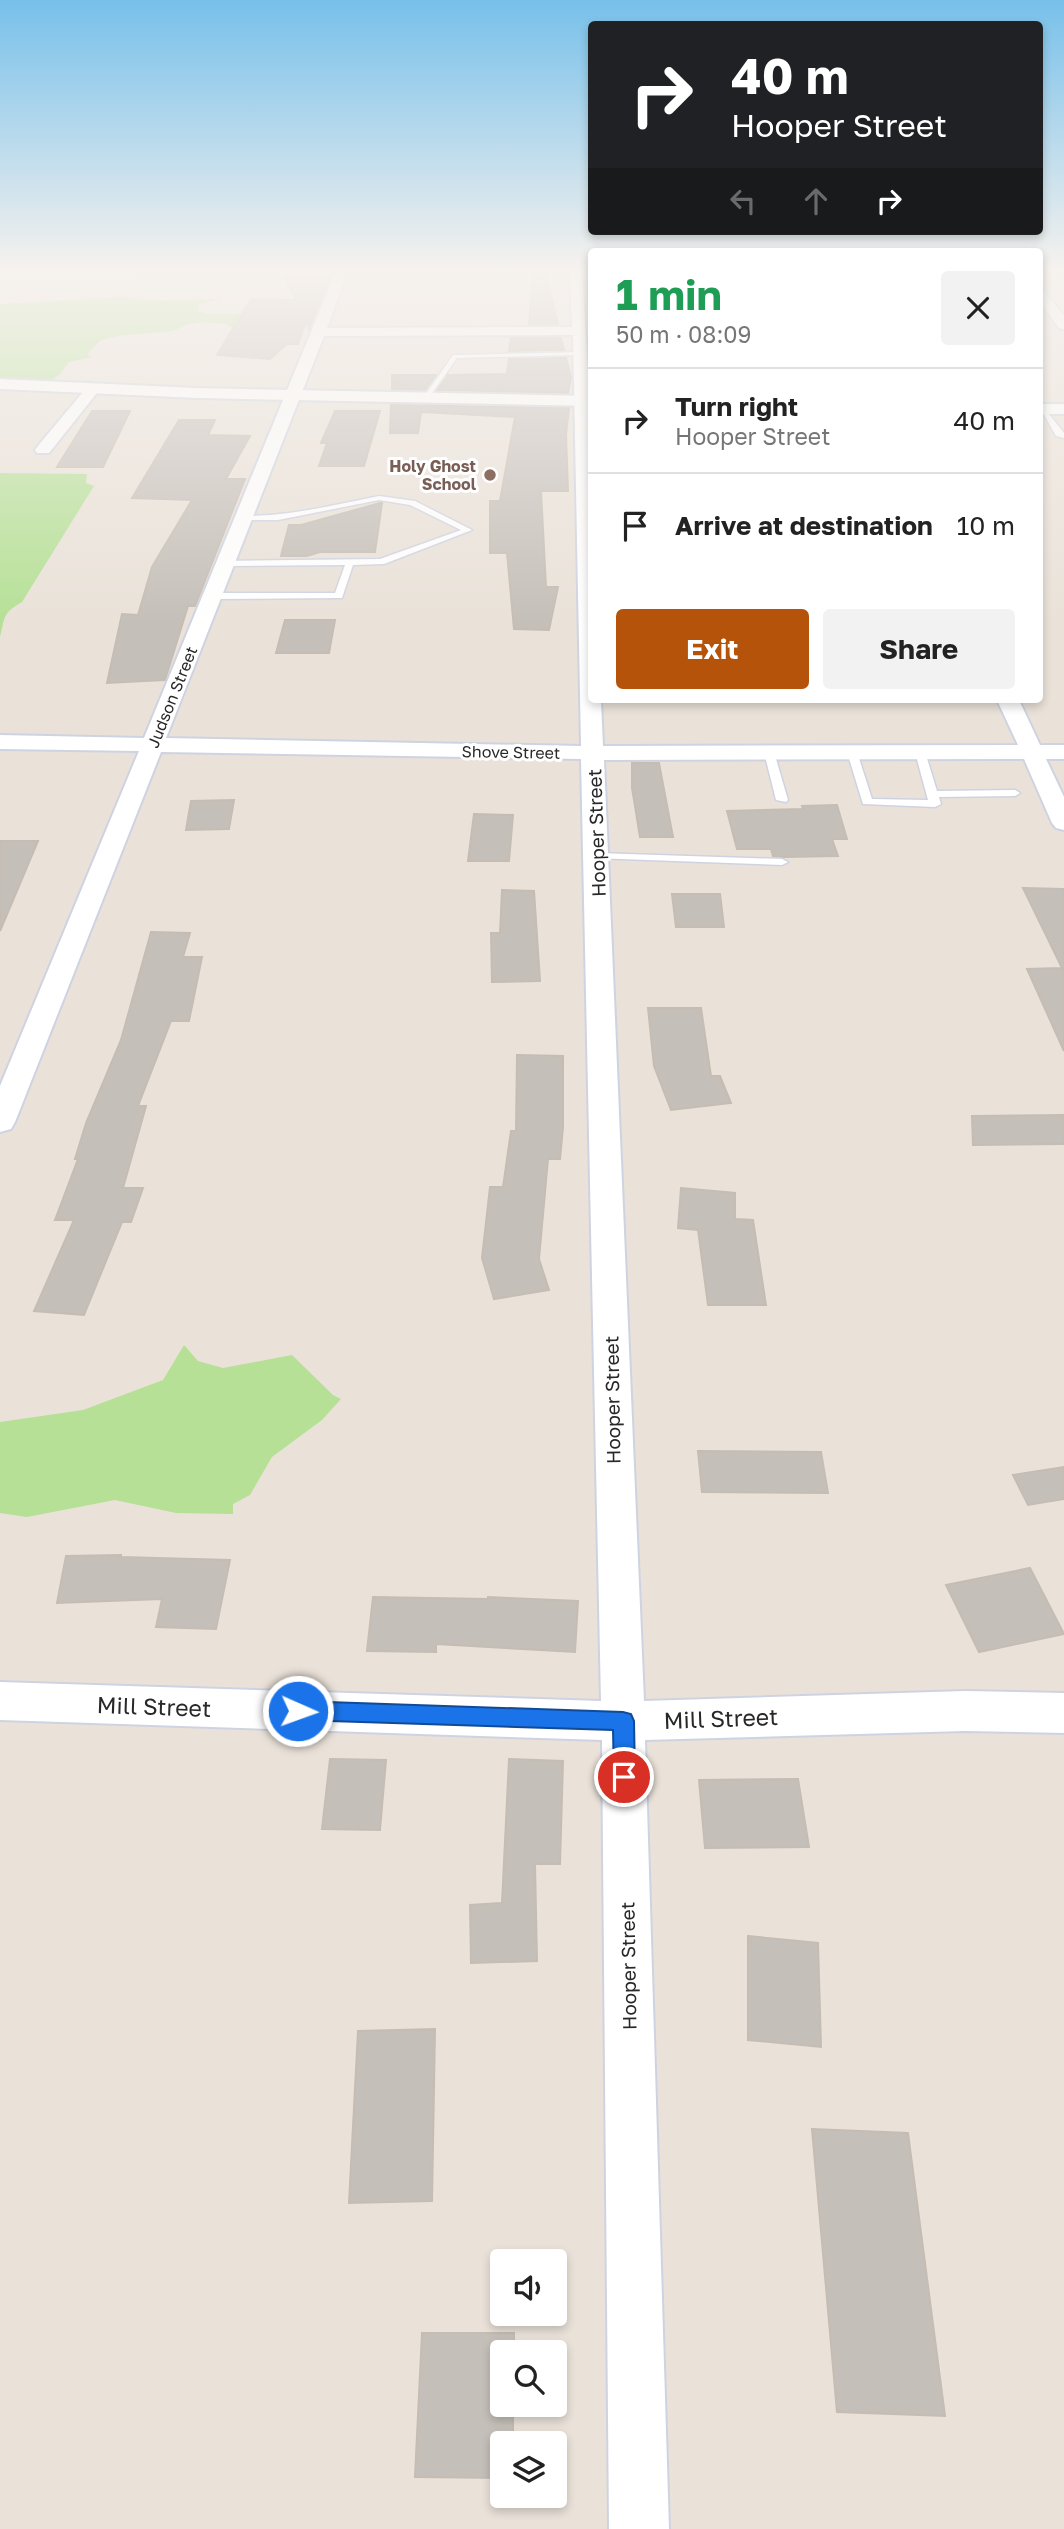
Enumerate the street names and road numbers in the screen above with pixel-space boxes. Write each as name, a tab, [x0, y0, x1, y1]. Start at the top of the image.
street label: Judson Street	[143, 643, 201, 751]
street label: Shove Street	[462, 741, 560, 763]
street label: Hooper Street	[582, 768, 610, 898]
street label: Hooper Street	[599, 1336, 625, 1464]
street label: Mill Street	[96, 1690, 212, 1722]
street label: Mill Street	[663, 1702, 779, 1734]
street label: Hooper Street	[615, 1902, 641, 2030]

